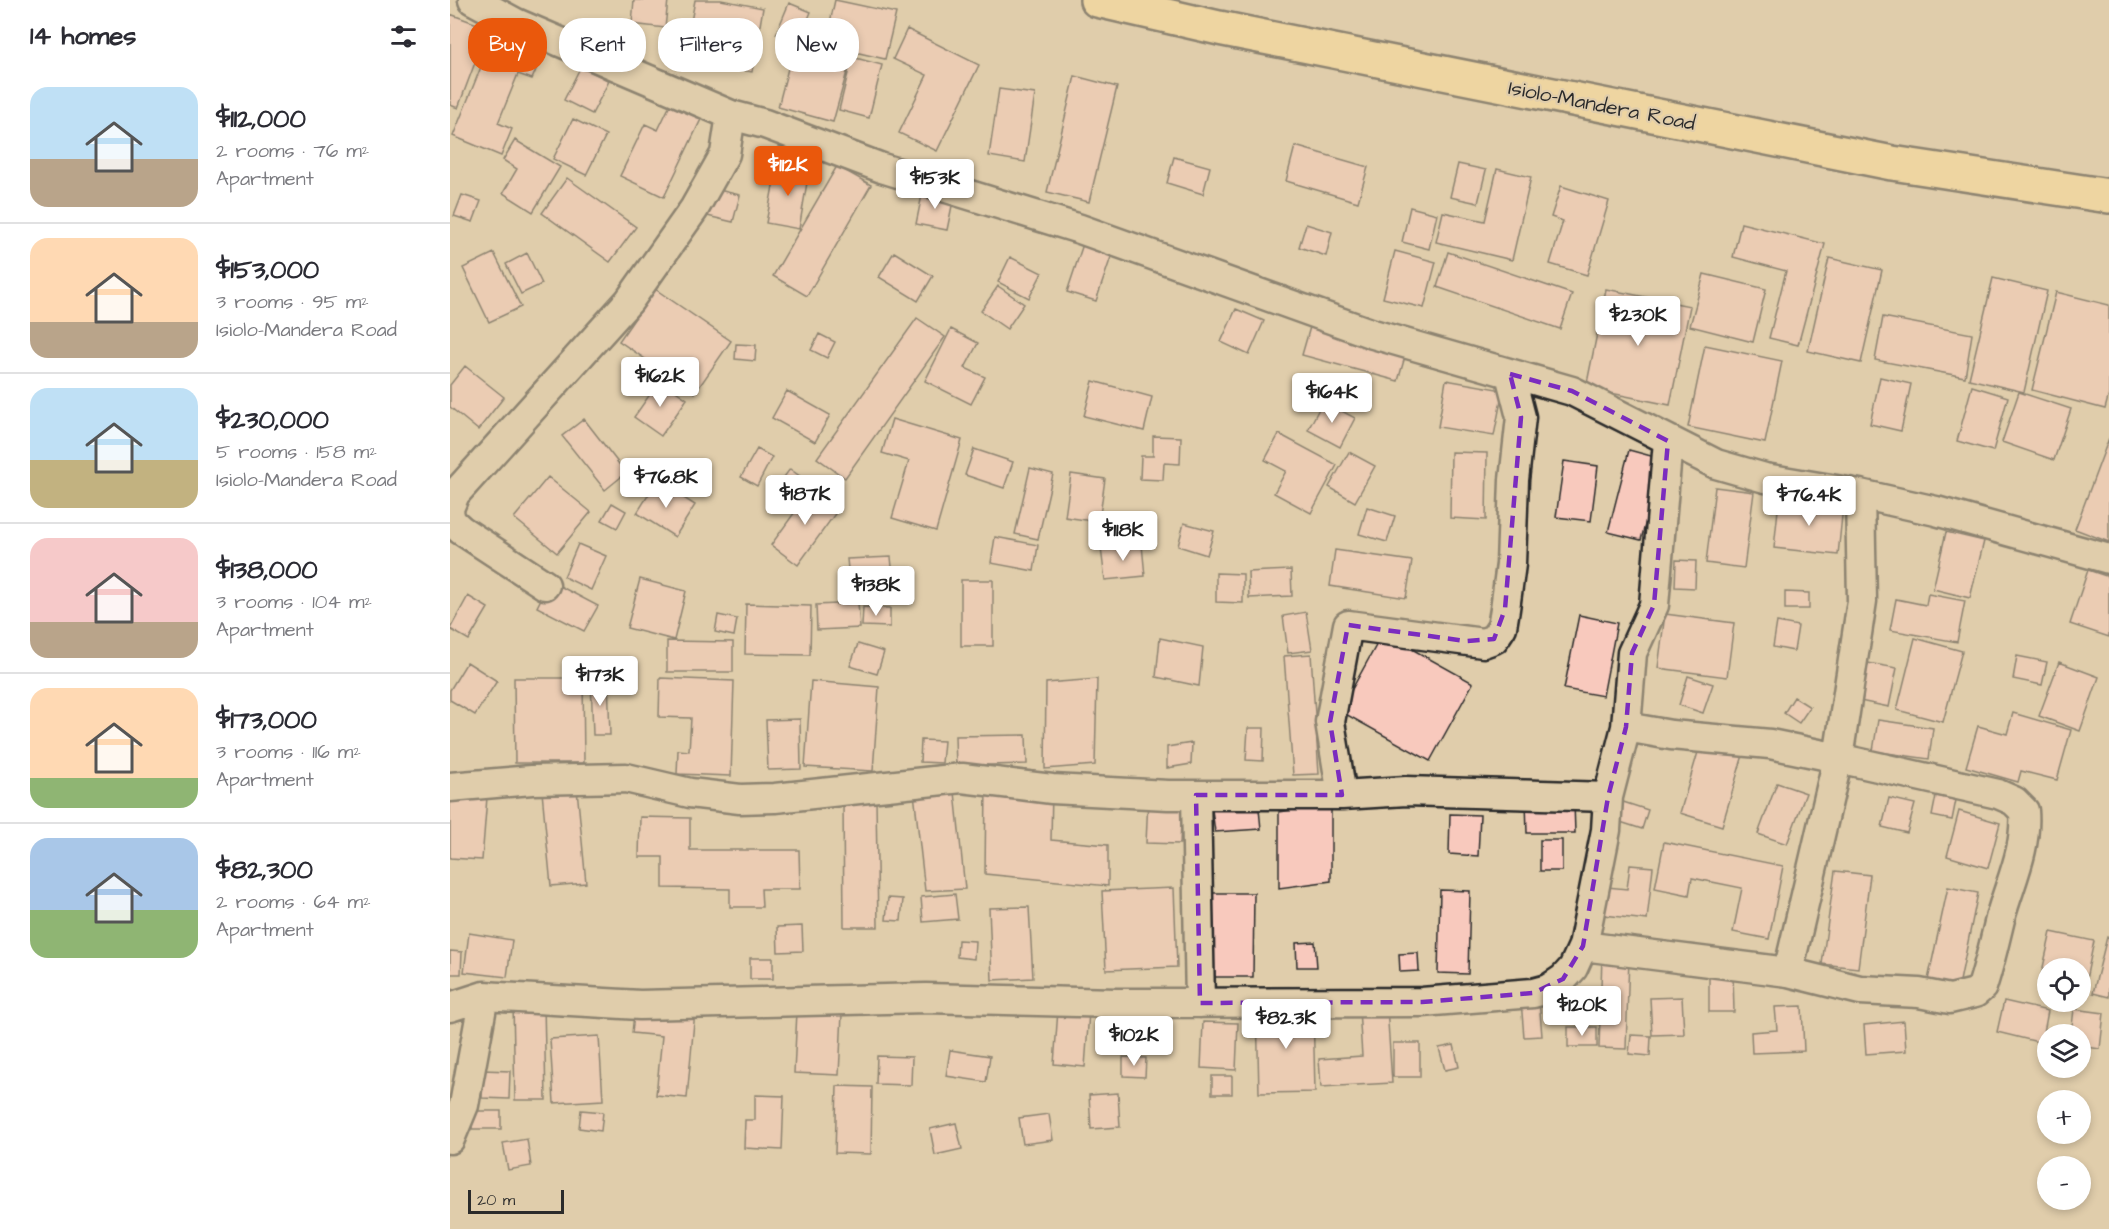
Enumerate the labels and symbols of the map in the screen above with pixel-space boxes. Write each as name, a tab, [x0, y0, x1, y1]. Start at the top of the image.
street label: Isiolo-Mandera Road	[1506, 73, 1698, 138]
pin: $112K	[746, 146, 830, 197]
pin: $153K	[893, 159, 977, 210]
pin: $230K	[1596, 296, 1680, 347]
pin: $162K	[618, 357, 702, 408]
pin: $164K	[1290, 373, 1374, 424]
pin: $76.8K	[617, 458, 715, 509]
pin: $187K	[763, 475, 847, 526]
pin: $76.4K	[1760, 476, 1858, 527]
pin: $118K	[1081, 511, 1165, 562]
pin: $138K	[834, 566, 918, 617]
pin: $173K	[558, 656, 642, 707]
pin: $120K	[1540, 986, 1624, 1037]
pin: $82.3K	[1237, 999, 1335, 1050]
pin: $102K	[1092, 1016, 1176, 1067]
scale bar	[468, 1187, 564, 1214]

